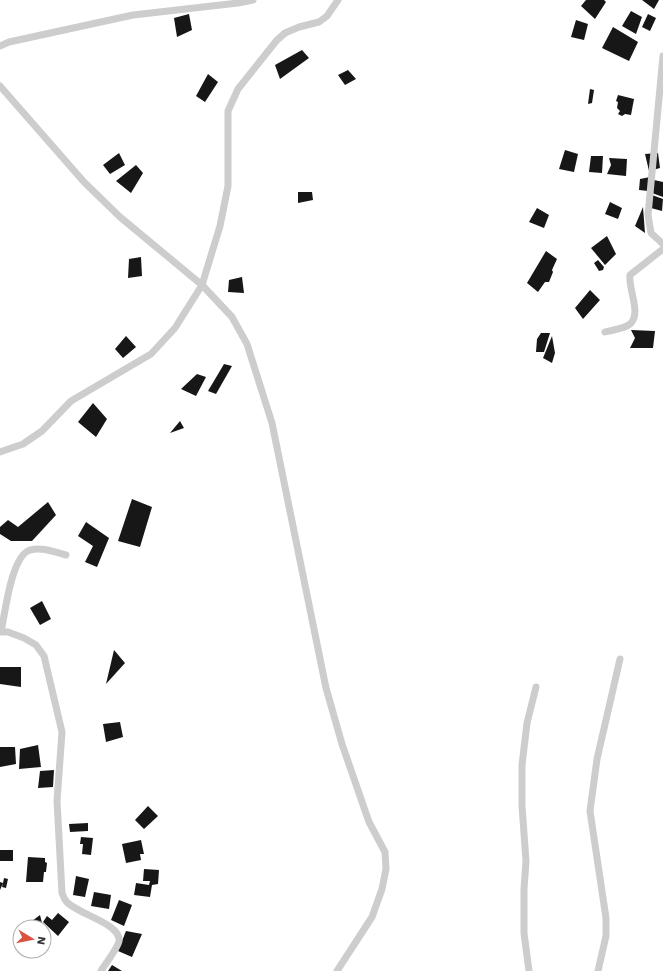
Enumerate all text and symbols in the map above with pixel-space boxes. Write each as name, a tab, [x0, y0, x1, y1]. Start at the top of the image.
north arrow	[12, 919, 52, 959]
text: N	[34, 936, 48, 946]

